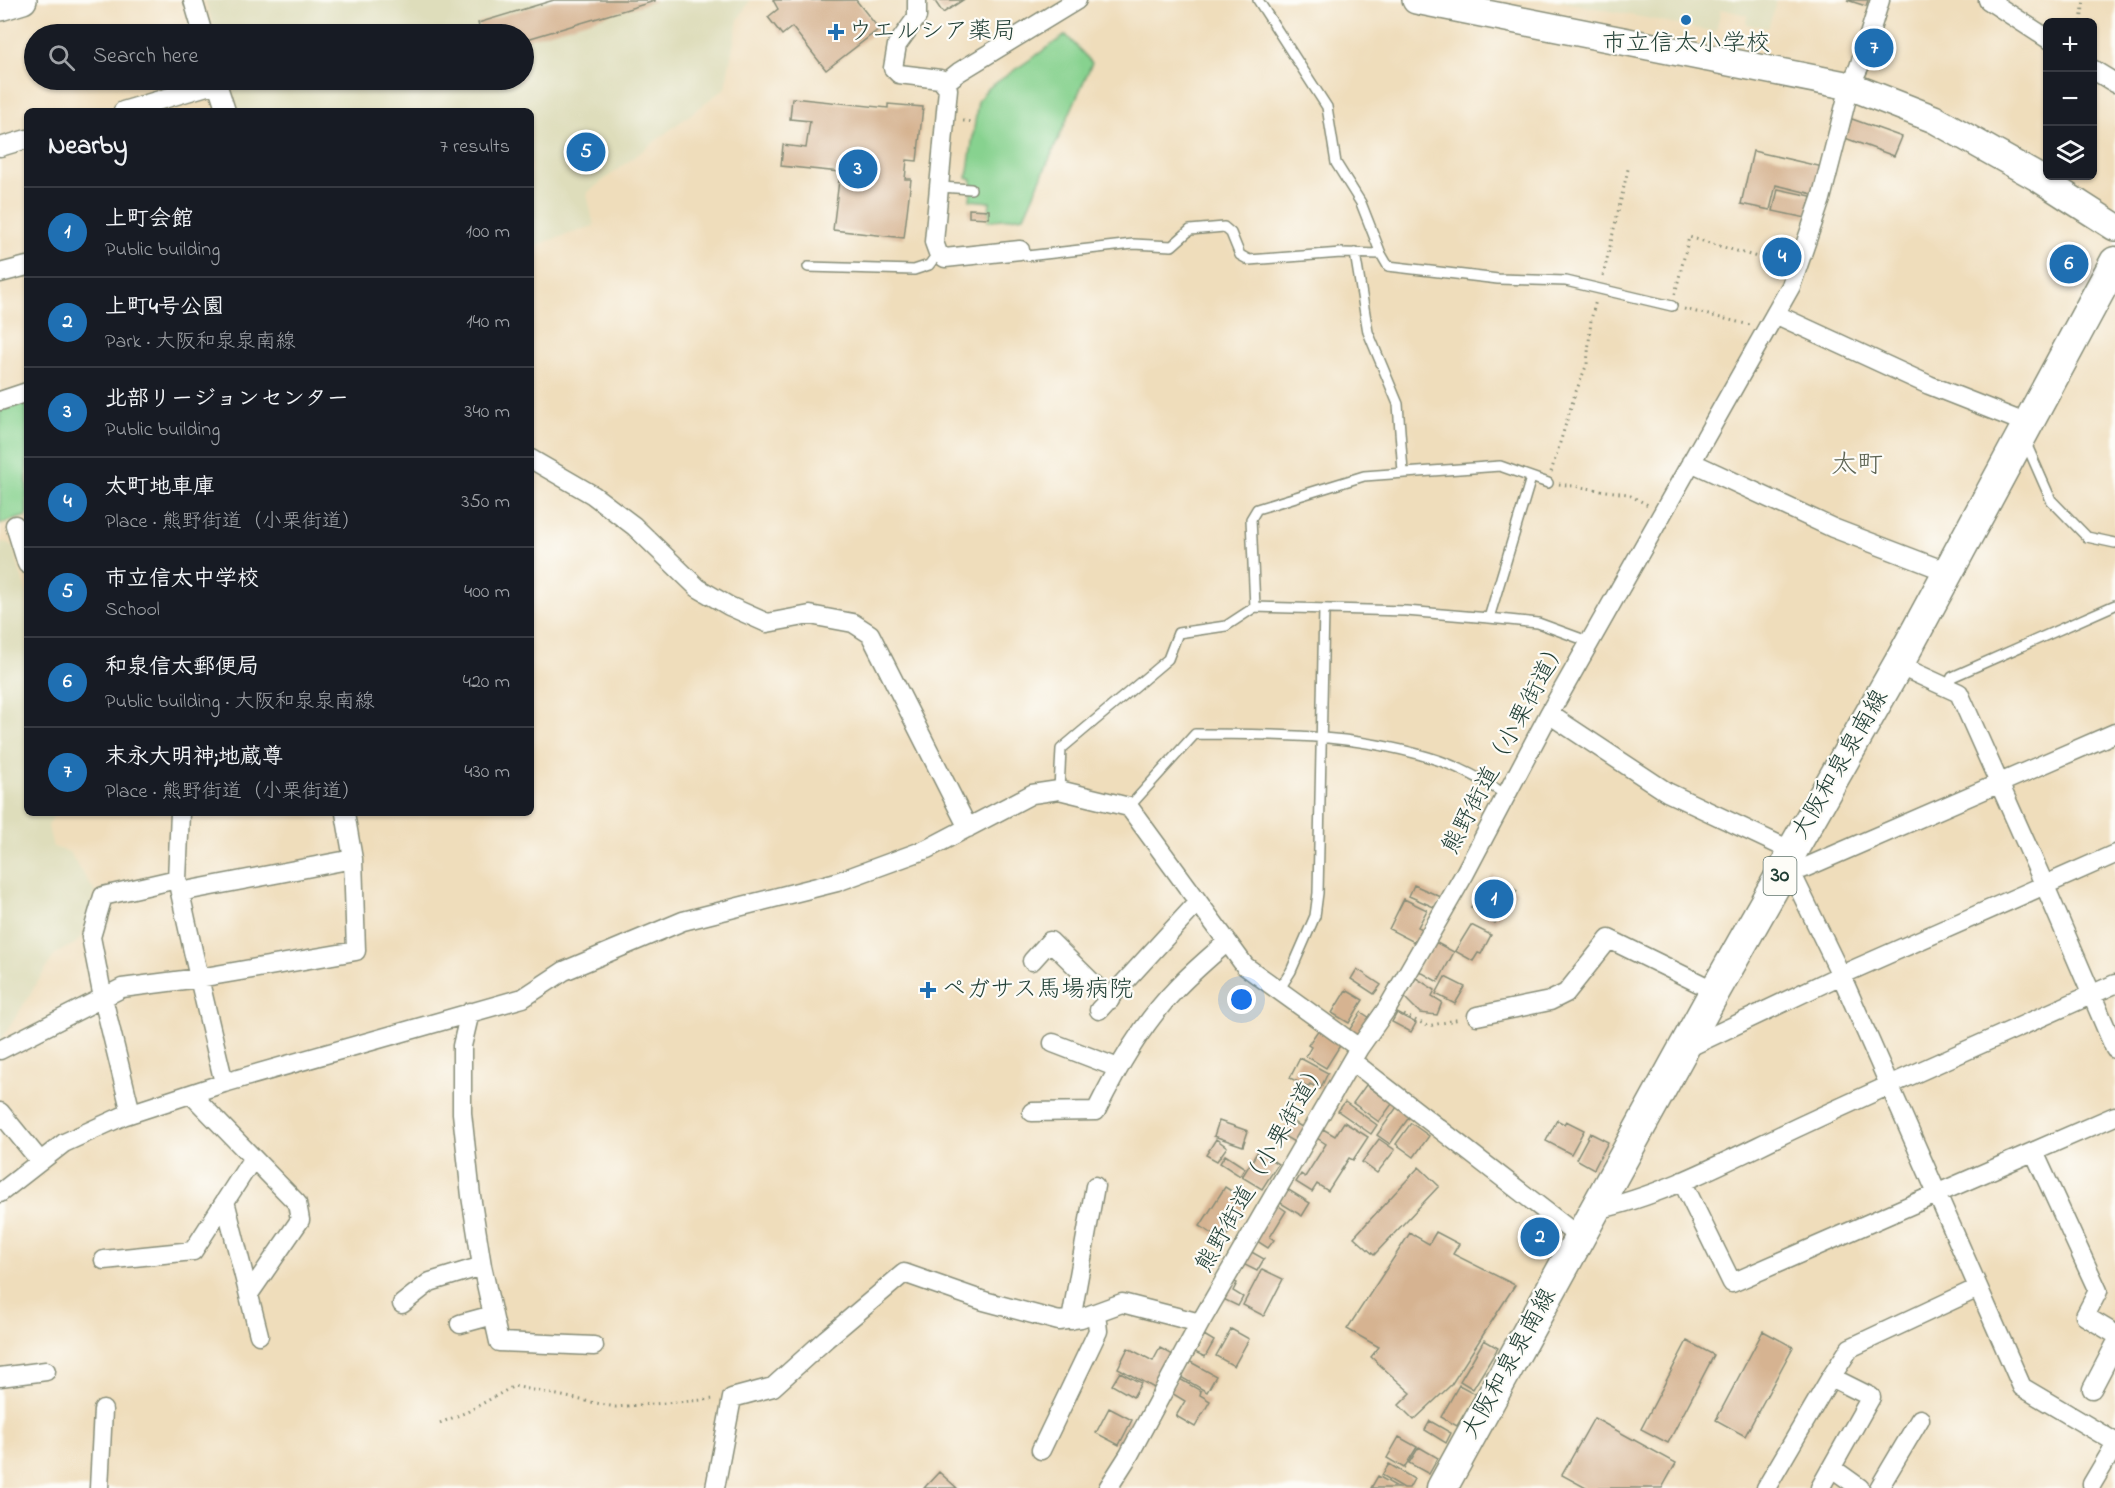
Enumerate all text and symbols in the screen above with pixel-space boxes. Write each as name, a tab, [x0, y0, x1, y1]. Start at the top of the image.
marker: 市立信太小学校	[1679, 13, 1693, 27]
place label: ウエルシア薬局	[848, 15, 1016, 50]
map controls	[2043, 18, 2097, 180]
button: +	[2043, 18, 2097, 72]
search box	[24, 24, 534, 90]
marker: ウエルシア薬局	[829, 25, 843, 39]
pin: 7	[1854, 26, 1894, 70]
place label: 市立信太小学校	[1602, 27, 1770, 62]
icon: search	[45, 41, 78, 74]
text: Search here	[93, 41, 198, 73]
button: −	[2043, 72, 2097, 126]
button: layers	[2043, 126, 2097, 180]
text: Nearby	[48, 128, 127, 166]
pin: 5	[566, 130, 606, 174]
text: 7 results	[440, 133, 510, 162]
pin: 3	[838, 146, 878, 192]
text: 上町会館	[105, 204, 193, 236]
text: 1	[64, 218, 71, 247]
text: 100 m	[466, 218, 510, 247]
pin: 4	[1762, 234, 1802, 280]
text: Public building	[105, 236, 220, 265]
pin: 6	[2050, 242, 2088, 286]
text: 上町4号公園	[105, 292, 224, 324]
text: 2	[63, 308, 72, 337]
text: 140 m	[466, 308, 510, 337]
text: Park · 大阪和泉泉南線	[105, 328, 295, 357]
text: 北部リージョンセンター	[105, 384, 349, 416]
text: 3	[63, 398, 72, 427]
text: 340 m	[464, 398, 510, 427]
text: Public building	[105, 416, 220, 445]
district label: 太町	[1831, 447, 1883, 485]
text: 太町地車庫	[105, 472, 215, 504]
text: 4	[63, 488, 72, 517]
text: 350 m	[461, 488, 510, 517]
text: Place · 熊野街道（小栗街道）	[105, 508, 362, 537]
text: 市立信太中学校	[105, 564, 259, 596]
text: 5	[62, 578, 73, 607]
text: 400 m	[464, 578, 510, 607]
text: School	[105, 596, 160, 625]
street label: 熊野街道（小栗街道）	[1434, 633, 1578, 861]
text: 和泉信太郵便局	[105, 652, 259, 684]
text: 6	[63, 668, 72, 697]
text: 420 m	[463, 668, 510, 697]
street label: 大阪和泉泉南線	[1784, 684, 1898, 846]
text: Public building · 大阪和泉泉南線	[105, 688, 374, 717]
text: 末永大明神;地蔵尊	[105, 742, 284, 774]
text: 7	[63, 758, 72, 787]
text: 430 m	[464, 758, 510, 787]
text: Place · 熊野街道（小栗街道）	[105, 778, 362, 807]
road number: 30	[1764, 857, 1796, 895]
pin: 1	[1474, 876, 1514, 922]
place label: ペガサス馬場病院	[942, 973, 1133, 1008]
marker: ペガサス馬場病院	[919, 981, 937, 999]
your location	[1227, 985, 1256, 1014]
street label: 熊野街道（小栗街道）	[1188, 1054, 1338, 1280]
pin: 2	[1520, 1214, 1560, 1260]
street label: 大阪和泉泉南線	[1454, 1282, 1566, 1446]

